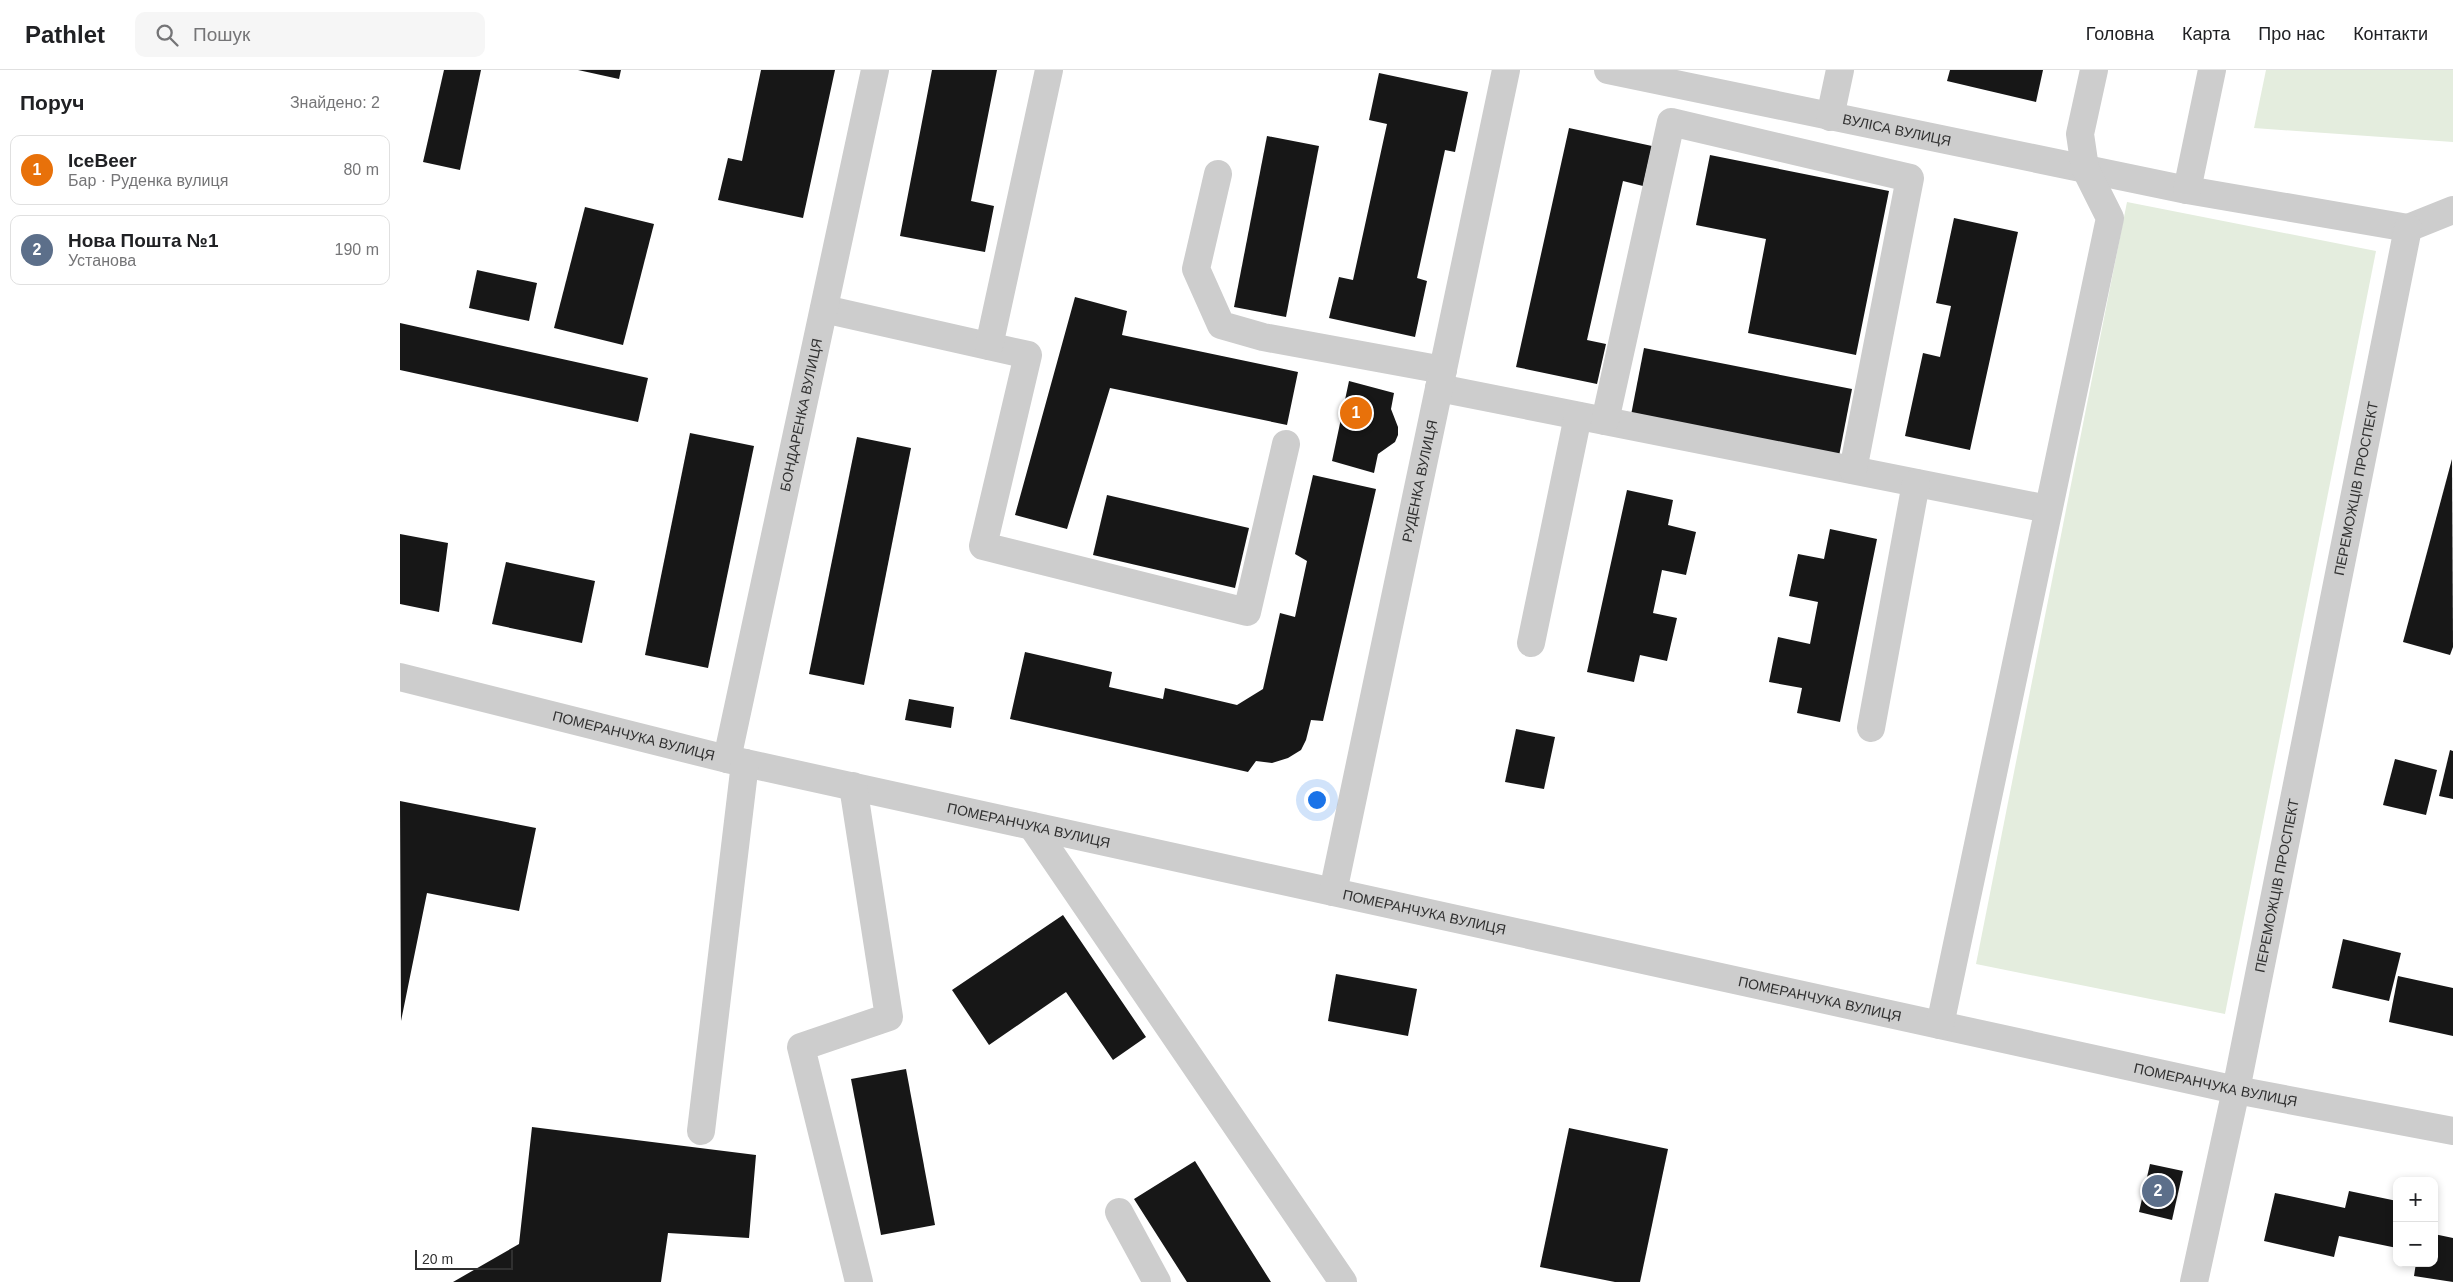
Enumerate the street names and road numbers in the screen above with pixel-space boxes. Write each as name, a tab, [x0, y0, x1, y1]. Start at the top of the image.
street label: ВУЛІСА ВУЛИЦЯ	[1841, 111, 1953, 149]
street label: БОНДАРЕНКА ВУЛИЦЯ	[777, 337, 825, 493]
street label: ПЕРЕМОЖЦІВ ПРОСПЕКТ	[2331, 400, 2381, 577]
street label: РУДЕНКА ВУЛИЦЯ	[1399, 418, 1440, 544]
street label: ПОМЕРАНЧУКА ВУЛИЦЯ	[551, 708, 716, 764]
street label: ПЕРЕМОЖЦІВ ПРОСПЕКТ	[2252, 797, 2302, 974]
street label: ПОМЕРАНЧУКА ВУЛИЦЯ	[946, 800, 1112, 851]
street label: ПОМЕРАНЧУКА ВУЛИЦЯ	[1341, 886, 1507, 938]
street label: ПОМЕРАНЧУКА ВУЛИЦЯ	[1737, 973, 1903, 1024]
street label: ПОМЕРАНЧУКА ВУЛИЦЯ	[2132, 1060, 2299, 1109]

